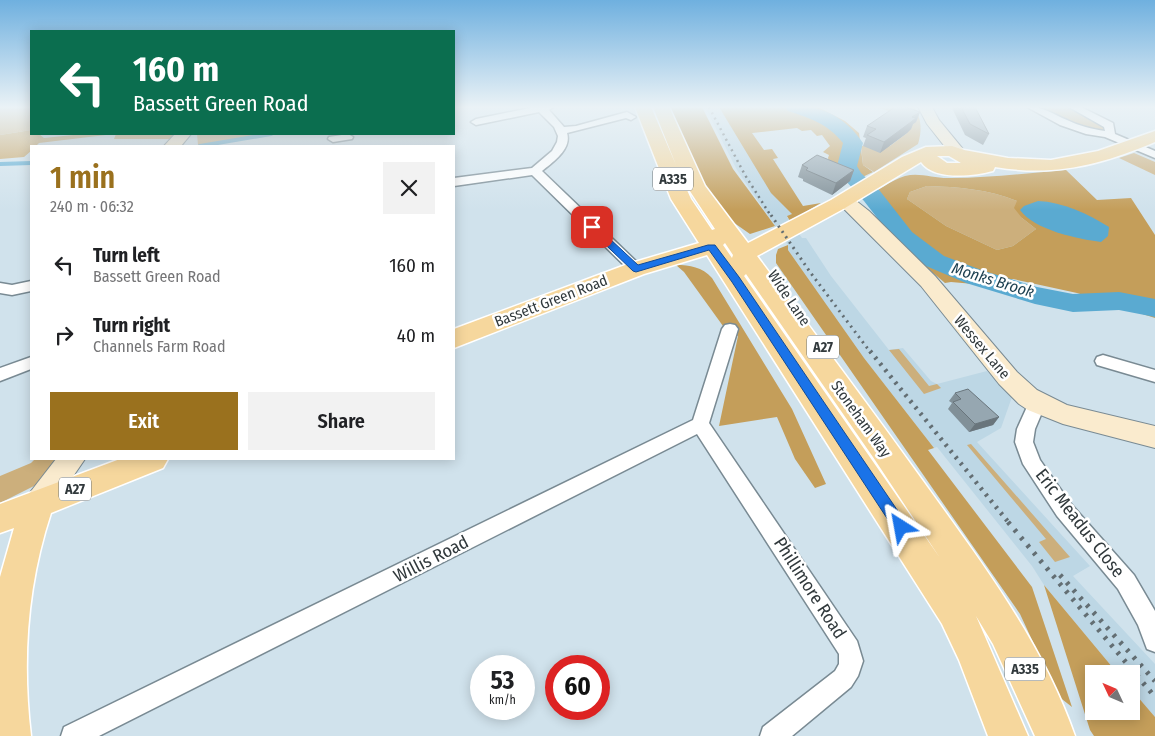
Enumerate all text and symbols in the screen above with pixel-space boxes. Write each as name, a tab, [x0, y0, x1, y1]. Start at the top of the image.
text: 160 m	[133, 48, 219, 90]
icon: left	[50, 50, 115, 115]
text: Bassett Green Road	[133, 90, 308, 117]
text: 1 min	[50, 160, 115, 196]
button: close	[383, 162, 435, 214]
road number: A335	[653, 168, 693, 190]
text: 240 m · 06:32	[50, 197, 134, 216]
pin	[571, 206, 613, 248]
icon: arrive	[578, 213, 606, 241]
text: Turn left	[93, 244, 160, 267]
icon: left	[50, 251, 78, 279]
text: 160 m	[389, 254, 435, 277]
water label: Monks Brook	[950, 258, 1036, 302]
text: Bassett Green Road	[93, 267, 221, 286]
street label: Wide Lane	[764, 267, 814, 329]
street label: Bassett Green Road	[492, 271, 610, 331]
street label: Wessex Lane	[950, 311, 1014, 383]
text: Turn right	[93, 314, 170, 337]
icon: right	[50, 321, 78, 349]
text: 40 m	[397, 324, 435, 347]
road number: A27	[807, 336, 839, 358]
text: Channels Farm Road	[93, 337, 226, 356]
street label: Stoneham Way	[827, 377, 895, 461]
button: Exit	[50, 392, 238, 450]
button: Share	[248, 392, 435, 450]
street label: Eric Meadus Close	[1031, 464, 1129, 582]
road number: A27	[59, 478, 91, 500]
position arrow	[874, 500, 926, 552]
street label: Willis Road	[390, 531, 472, 587]
street label: Phillimore Road	[769, 533, 851, 643]
speed limit sign: 60	[545, 655, 610, 720]
road number: A335	[1005, 658, 1045, 681]
north arrow	[1085, 665, 1140, 720]
map controls	[1085, 665, 1140, 720]
text: 53	[491, 666, 514, 696]
text: km/h	[489, 693, 516, 707]

